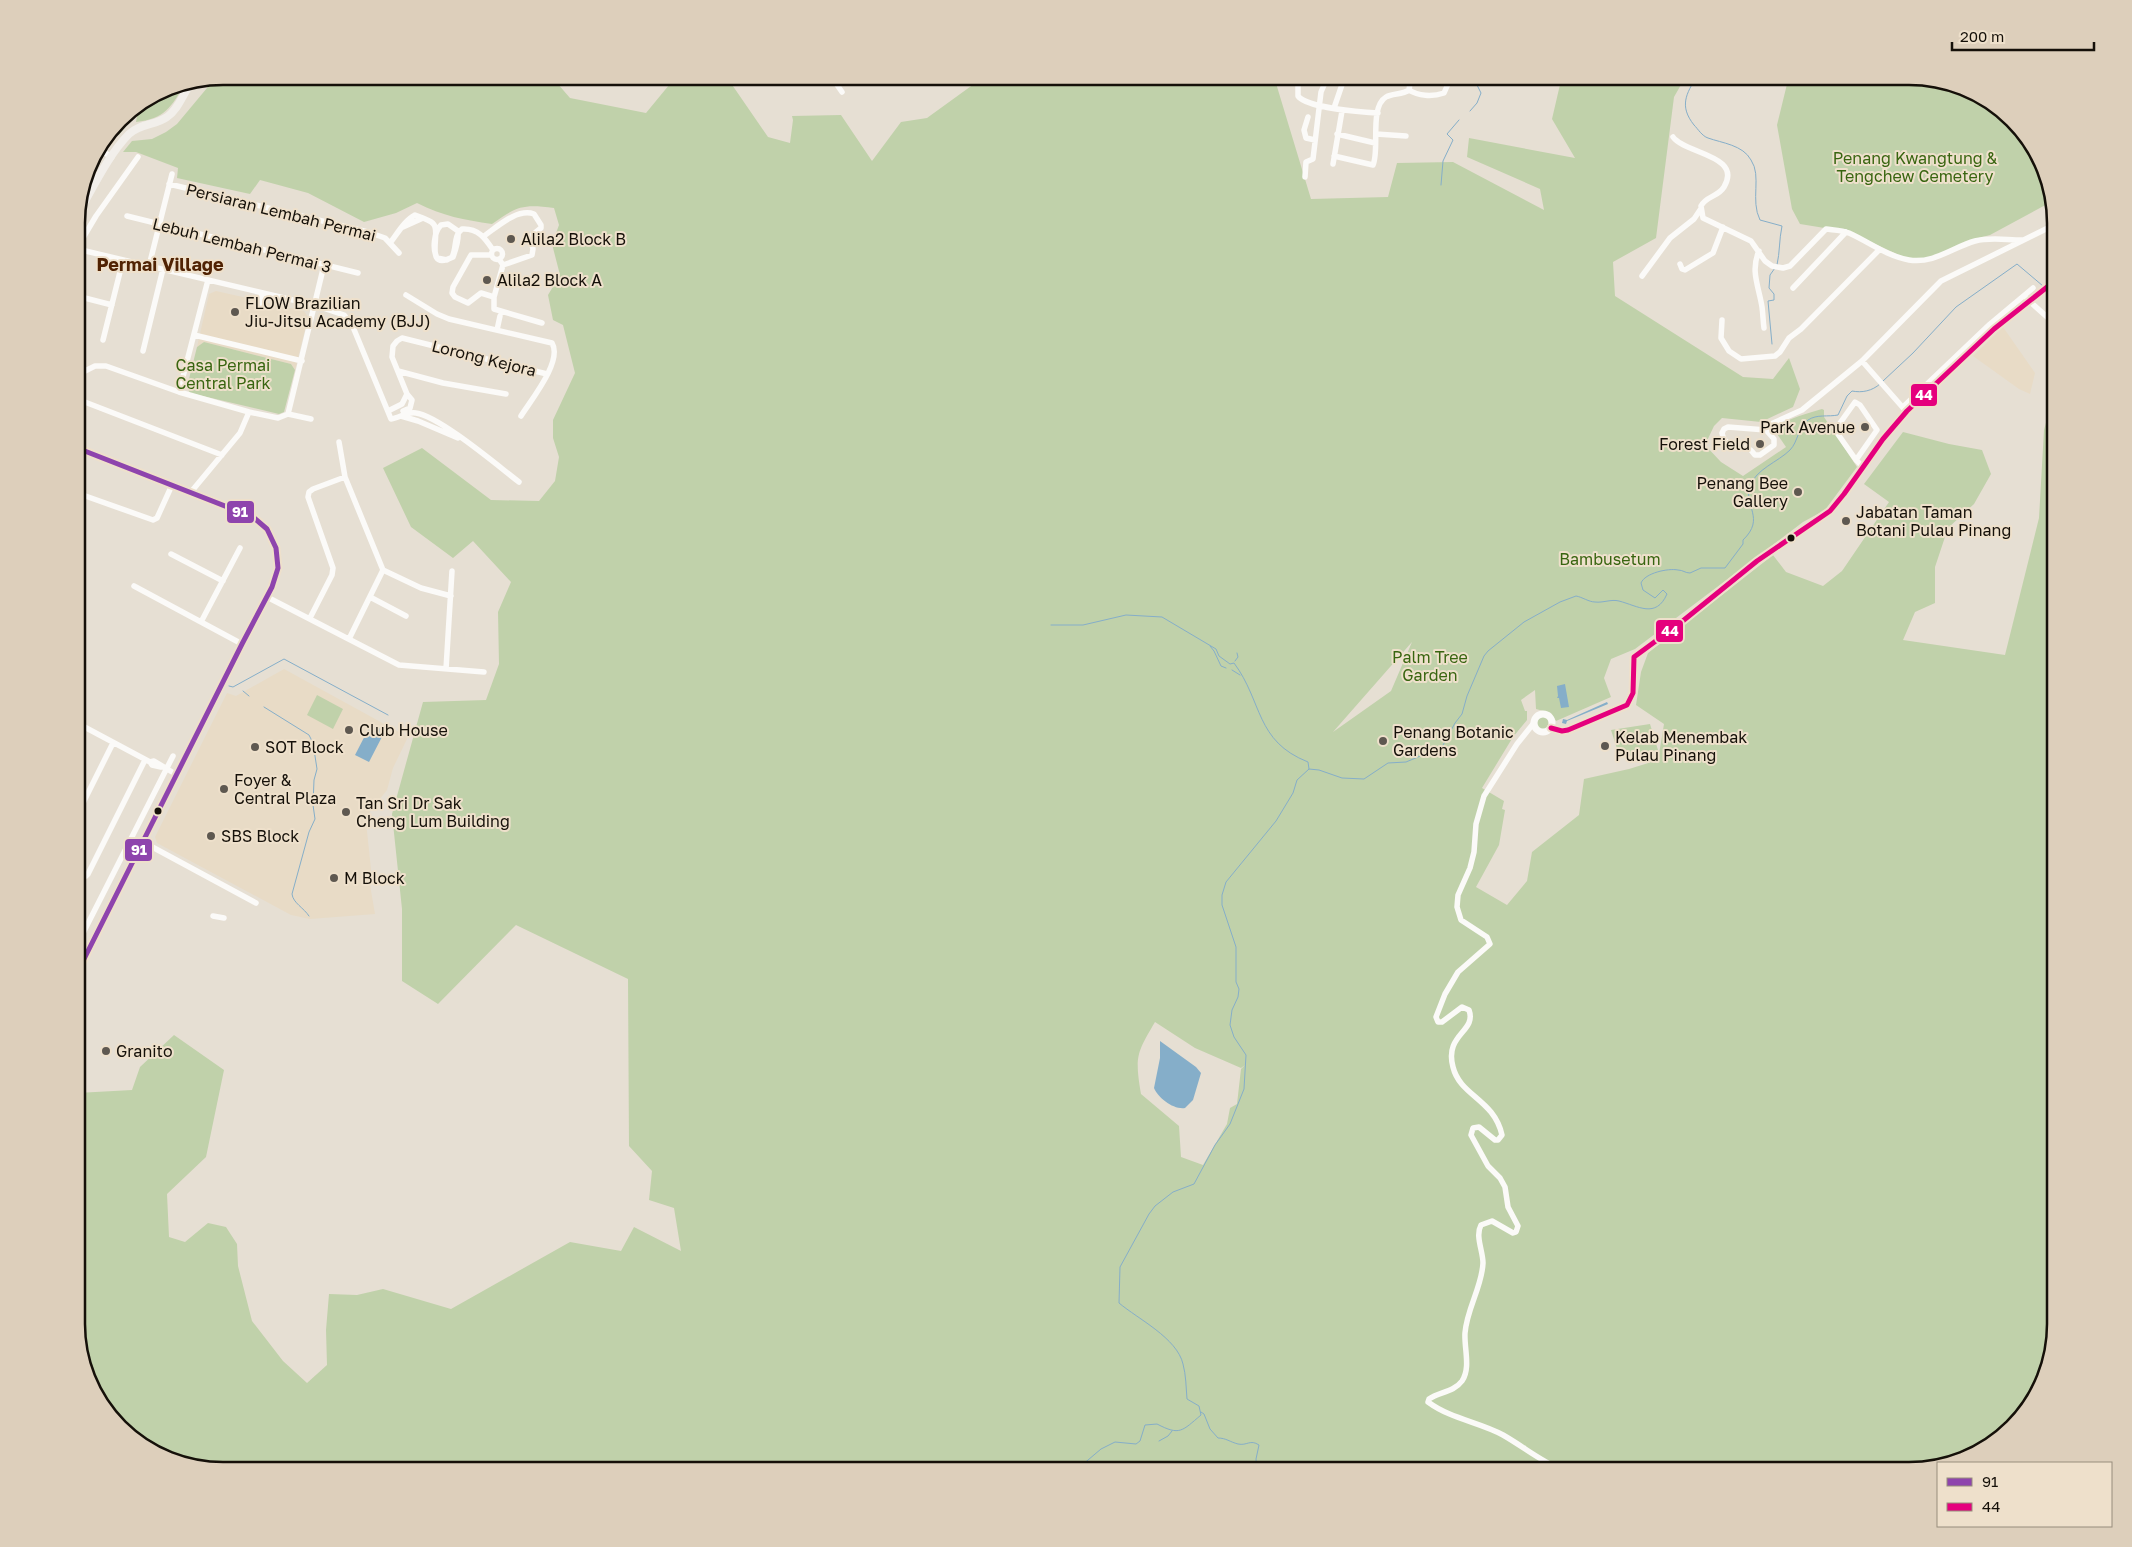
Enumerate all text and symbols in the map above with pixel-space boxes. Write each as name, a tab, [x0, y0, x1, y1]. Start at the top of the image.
scale bar	[1952, 20, 2094, 52]
text: 200 m	[1960, 27, 2004, 45]
park label: Penang Kwangtung & Tengchew Cemetery	[1833, 148, 1998, 186]
street label: Persiaran Lembah Permai	[184, 179, 378, 245]
street label: Lebuh Lembah Permai 3	[151, 213, 333, 277]
place label: Alila2 Block B	[521, 229, 626, 249]
marker: Alila2 Block B	[505, 233, 517, 245]
district label: Permai Village	[96, 253, 224, 275]
place label: Alila2 Block A	[497, 270, 602, 290]
marker: Alila2 Block A	[481, 274, 493, 286]
place label: FLOW Brazilian Jiu-Jitsu Academy (BJJ)	[245, 293, 431, 331]
marker: FLOW Brazilian Jiu-Jitsu Academy (BJJ)	[229, 306, 241, 318]
street label: Lorong Kejora	[430, 335, 538, 381]
park label: Casa Permai Central Park	[175, 355, 271, 393]
line badge: 44	[1910, 383, 1938, 407]
text: 44	[1915, 386, 1933, 403]
place label: Park Avenue	[1760, 417, 1855, 437]
marker: Park Avenue	[1859, 421, 1871, 433]
place label: Forest Field	[1659, 434, 1750, 454]
marker: Forest Field	[1754, 438, 1766, 450]
place label: Penang Bee Gallery	[1697, 473, 1788, 511]
marker: Penang Bee Gallery	[1792, 486, 1804, 498]
line badge: 91	[226, 500, 255, 524]
place label: Jabatan Taman Botani Pulau Pinang	[1856, 502, 2011, 540]
text: 91	[232, 503, 248, 520]
marker: Jabatan Taman Botani Pulau Pinang	[1840, 515, 1852, 527]
unlabelled marker	[1786, 533, 1796, 543]
park label: Bambusetum	[1559, 549, 1661, 569]
line badge: 44	[1655, 619, 1684, 643]
text: 44	[1661, 622, 1679, 639]
park label: Palm Tree Garden	[1392, 647, 1468, 685]
place label: Club House	[359, 720, 448, 740]
place label: Penang Botanic Gardens	[1393, 722, 1514, 760]
marker: Club House	[343, 724, 355, 736]
place label: Kelab Menembak Pulau Pinang	[1615, 727, 1747, 765]
marker: Penang Botanic Gardens	[1377, 735, 1389, 747]
place label: SOT Block	[265, 737, 344, 757]
marker: Kelab Menembak Pulau Pinang	[1599, 740, 1611, 752]
marker: SOT Block	[249, 741, 261, 753]
place label: Foyer & Central Plaza	[234, 770, 336, 808]
marker: Foyer & Central Plaza	[218, 783, 230, 795]
place label: Tan Sri Dr Sak Cheng Lum Building	[356, 793, 510, 831]
unlabelled marker	[153, 806, 163, 816]
marker: Tan Sri Dr Sak Cheng Lum Building	[340, 806, 352, 818]
place label: SBS Block	[221, 826, 299, 846]
marker: SBS Block	[205, 830, 217, 842]
line badge: 91	[124, 838, 153, 862]
text: 91	[131, 841, 147, 858]
place label: M Block	[344, 868, 405, 888]
marker: M Block	[328, 872, 340, 884]
place label: Granito	[116, 1041, 173, 1061]
marker: Granito	[100, 1045, 112, 1057]
legend	[1937, 1462, 2112, 1527]
text: 91	[1982, 1472, 1998, 1490]
text: 44	[1982, 1497, 2000, 1515]

